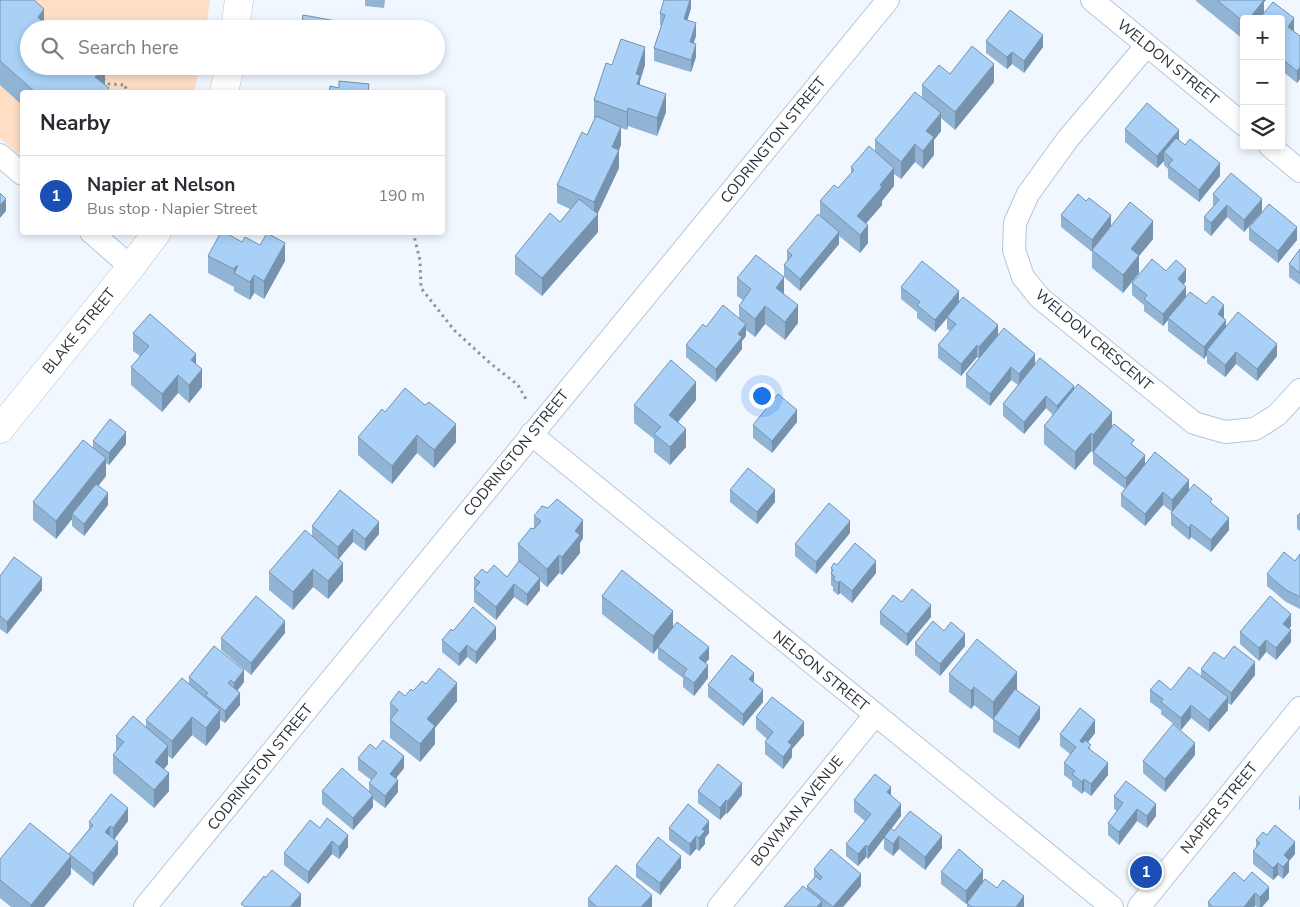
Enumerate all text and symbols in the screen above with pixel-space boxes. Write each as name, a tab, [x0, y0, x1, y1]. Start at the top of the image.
street label: WELDON STREET	[1113, 15, 1223, 109]
map controls	[1240, 15, 1285, 150]
button: +	[1240, 15, 1285, 60]
search box	[20, 20, 445, 75]
icon: search	[38, 34, 66, 62]
text: Search here	[78, 35, 179, 61]
button: −	[1240, 60, 1285, 105]
street label: CODRINGTON STREET	[716, 73, 830, 207]
button: layers	[1240, 105, 1285, 150]
text: Nearby	[40, 109, 110, 137]
text: Napier at Nelson	[87, 172, 235, 198]
text: 1	[51, 185, 61, 207]
text: 190 m	[378, 185, 425, 207]
text: Bus stop · Napier Street	[87, 198, 257, 220]
street label: BLAKE STREET	[38, 284, 120, 378]
street label: WELDON CRESCENT	[1031, 285, 1157, 395]
your location	[749, 383, 775, 409]
street label: CODRINGTON STREET	[459, 386, 573, 520]
street label: NELSON STREET	[769, 626, 873, 716]
street label: CODRINGTON STREET	[203, 700, 317, 834]
street label: BOWMAN AVENUE	[746, 752, 848, 870]
street label: NAPIER STREET	[1176, 758, 1262, 858]
pin: 1	[1130, 853, 1162, 891]

